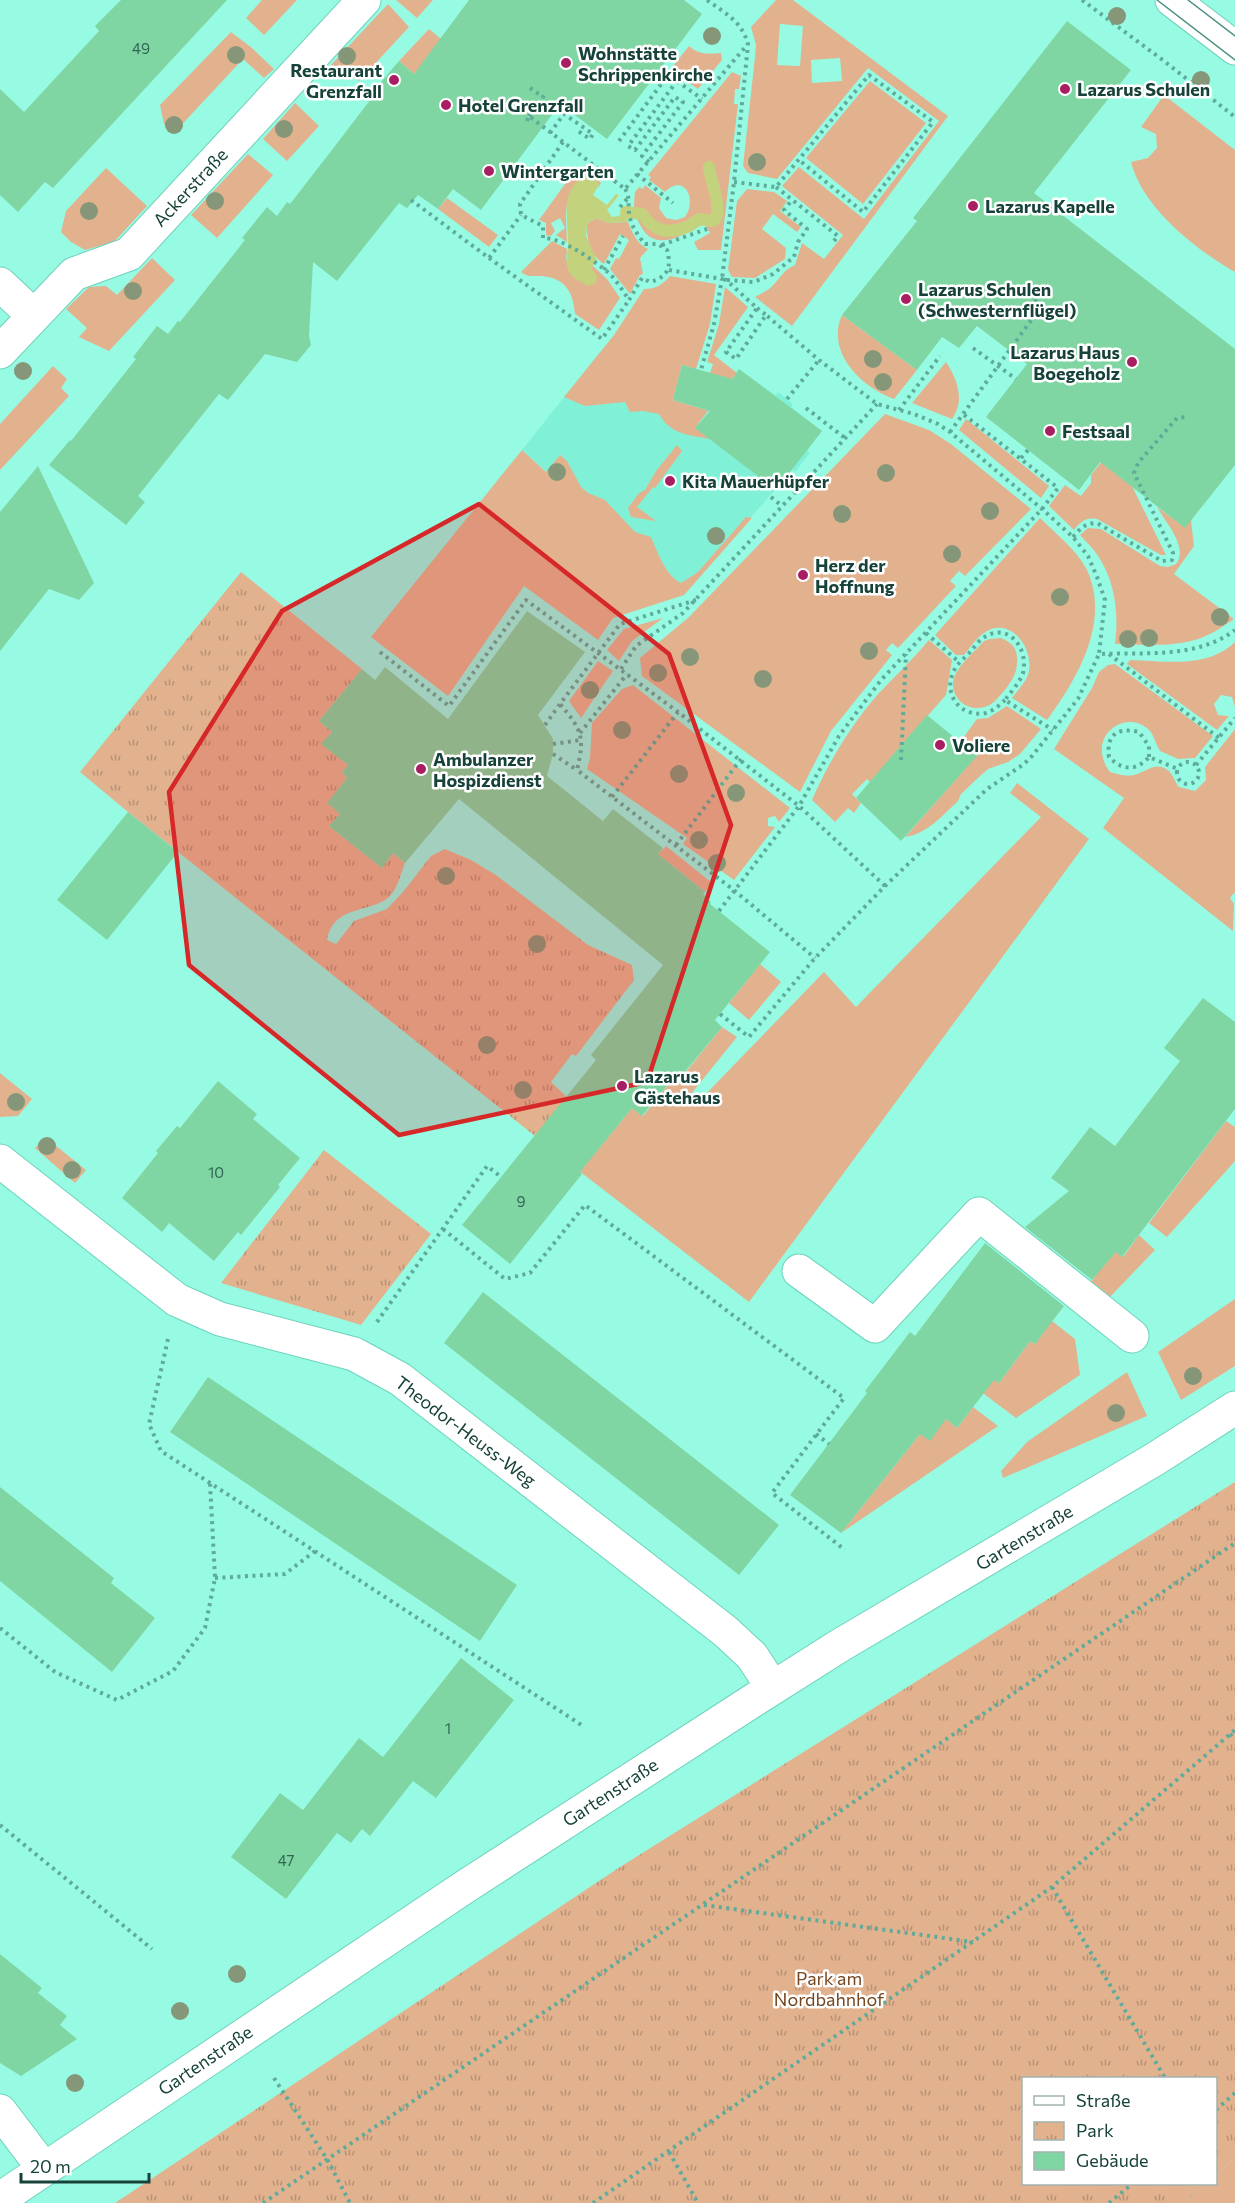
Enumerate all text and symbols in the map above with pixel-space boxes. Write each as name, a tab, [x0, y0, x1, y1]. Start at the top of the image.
house number: 49	[132, 39, 150, 57]
place label: Wohnstätte Schrippenkirche	[578, 42, 713, 85]
marker: Wohnstätte Schrippenkirche	[559, 56, 573, 70]
place label: Restaurant Grenzfall	[290, 59, 382, 102]
marker: Restaurant Grenzfall	[387, 73, 401, 87]
place label: Lazarus Schulen	[1077, 78, 1210, 100]
marker: Lazarus Schulen	[1058, 82, 1072, 96]
place label: Hotel Grenzfall	[458, 94, 584, 116]
marker: Hotel Grenzfall	[439, 98, 453, 112]
street label: Ackerstraße	[148, 143, 232, 231]
place label: Wintergarten	[501, 160, 614, 182]
marker: Wintergarten	[482, 164, 496, 178]
place label: Lazarus Kapelle	[985, 195, 1115, 217]
marker: Lazarus Kapelle	[966, 199, 980, 213]
place label: Lazarus Schulen (Schwesternflügel)	[918, 278, 1076, 321]
marker: Lazarus Schulen (Schwesternflügel)	[899, 292, 913, 306]
place label: Lazarus Haus Boegeholz	[1010, 341, 1120, 384]
marker: Lazarus Haus Boegeholz	[1125, 355, 1139, 369]
place label: Festsaal	[1062, 420, 1130, 442]
marker: Festsaal	[1043, 424, 1057, 438]
place label: Kita Mauerhüpfer	[682, 470, 830, 492]
marker: Kita Mauerhüpfer	[663, 474, 677, 488]
place label: Herz der Hoffnung	[815, 554, 895, 597]
marker: Herz der Hoffnung	[796, 568, 810, 582]
place label: Voliere	[952, 734, 1010, 756]
marker: Voliere	[933, 738, 947, 752]
place label: Ambulanzer Hospizdienst	[433, 748, 542, 791]
marker: Ambulanzer Hospizdienst	[414, 762, 428, 776]
place label: Lazarus Gästehaus	[634, 1065, 720, 1108]
marker: Lazarus Gästehaus	[615, 1079, 629, 1093]
house number: 10	[208, 1163, 224, 1181]
house number: 9	[516, 1192, 526, 1210]
street label: Theodor-Heuss-Weg	[391, 1371, 541, 1491]
street label: Gartenstraße	[972, 1499, 1076, 1575]
house number: 1	[445, 1719, 451, 1737]
street label: Gartenstraße	[558, 1753, 662, 1831]
house number: 47	[278, 1851, 294, 1869]
park label: Park am Nordbahnhof	[774, 1967, 885, 2010]
street label: Gartenstraße	[154, 2020, 256, 2100]
legend	[1022, 2077, 1217, 2185]
text: Straße	[1076, 2089, 1131, 2111]
text: Park	[1076, 2119, 1114, 2141]
scale bar	[21, 2146, 148, 2184]
text: Gebäude	[1076, 2149, 1149, 2171]
text: 20 m	[30, 2155, 71, 2177]

